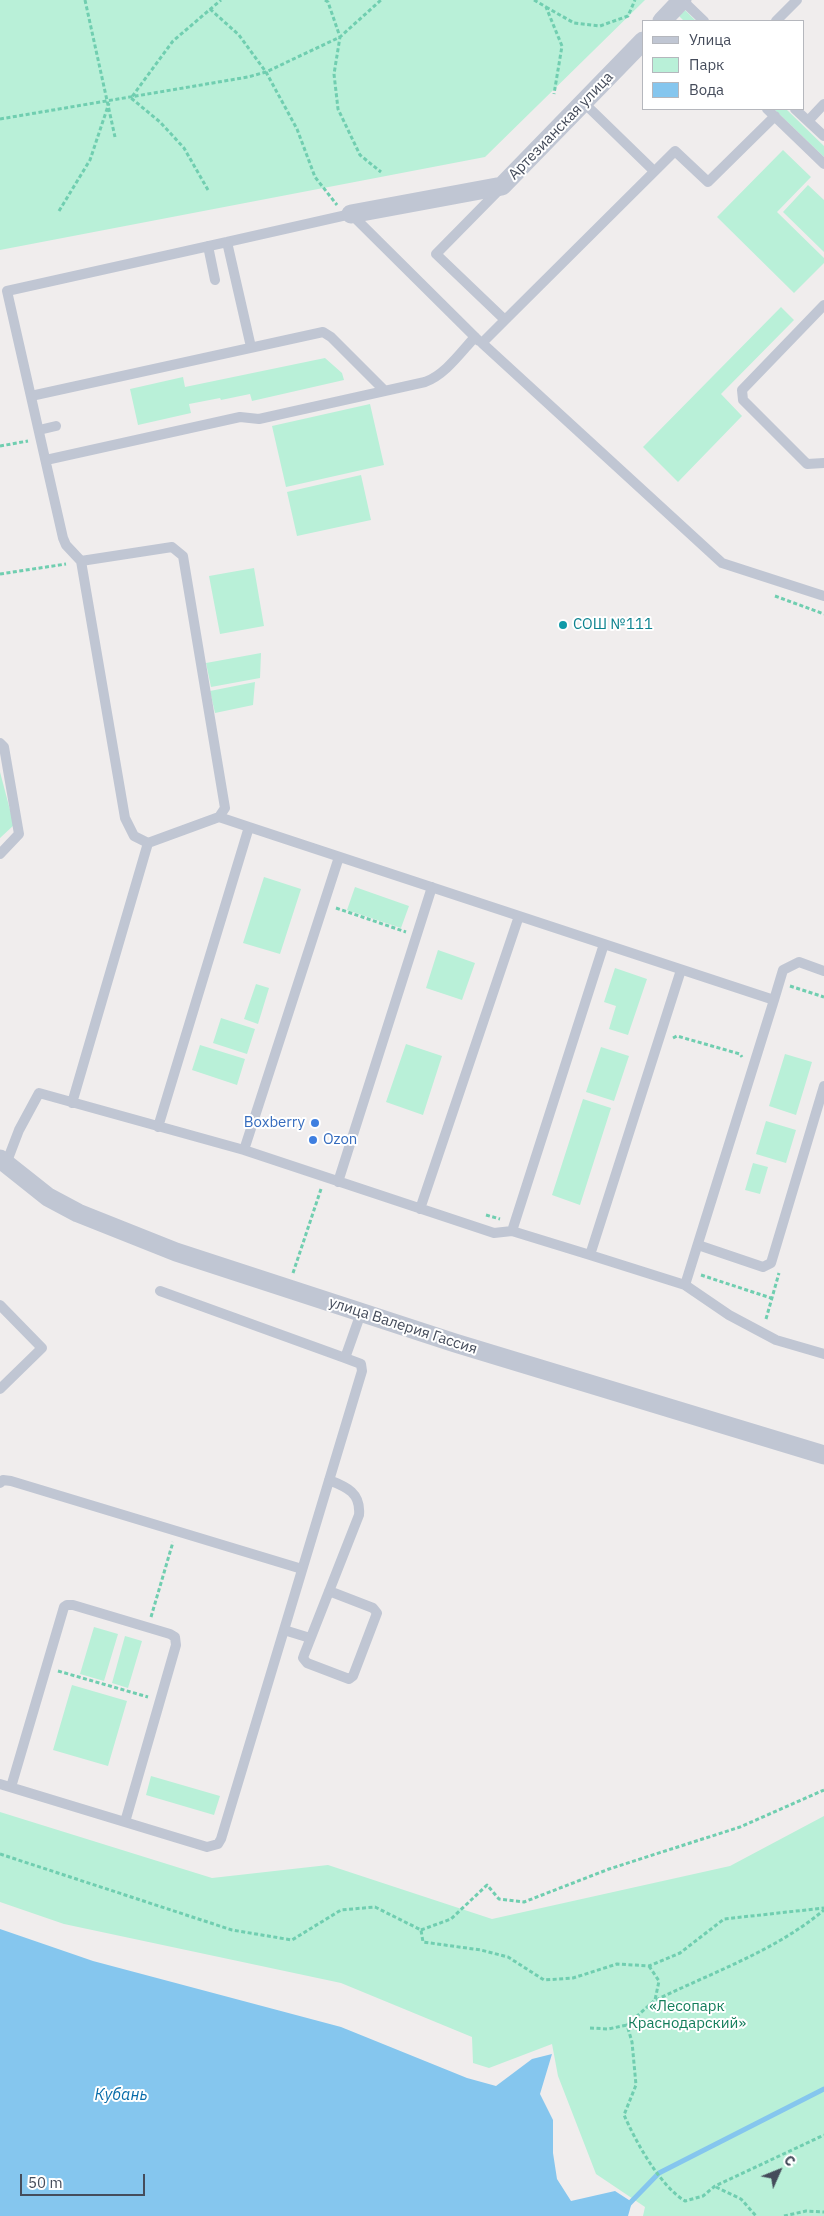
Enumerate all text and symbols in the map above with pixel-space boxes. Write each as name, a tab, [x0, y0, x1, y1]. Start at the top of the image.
legend	[642, 20, 804, 110]
text: Улица	[689, 30, 731, 49]
text: Парк	[689, 55, 724, 74]
street label: Артезианская улица	[505, 68, 617, 184]
text: Вода	[689, 80, 724, 99]
place label: СОШ №111	[573, 616, 653, 634]
marker: СОШ №111	[557, 619, 569, 631]
place label: Boxberry	[244, 1114, 305, 1132]
marker: Boxberry	[309, 1117, 321, 1129]
place label: Ozon	[323, 1131, 357, 1149]
marker: Ozon	[307, 1134, 319, 1146]
street label: улица Валерия Гассия	[327, 1294, 479, 1358]
park label: «Лесопарк Краснодарский»	[628, 1998, 746, 2033]
water label: Кубань	[95, 2085, 147, 2105]
north arrow	[754, 2146, 804, 2196]
text: С	[780, 2151, 799, 2170]
scale bar	[22, 2164, 148, 2196]
text: 50 m	[28, 2173, 63, 2192]

